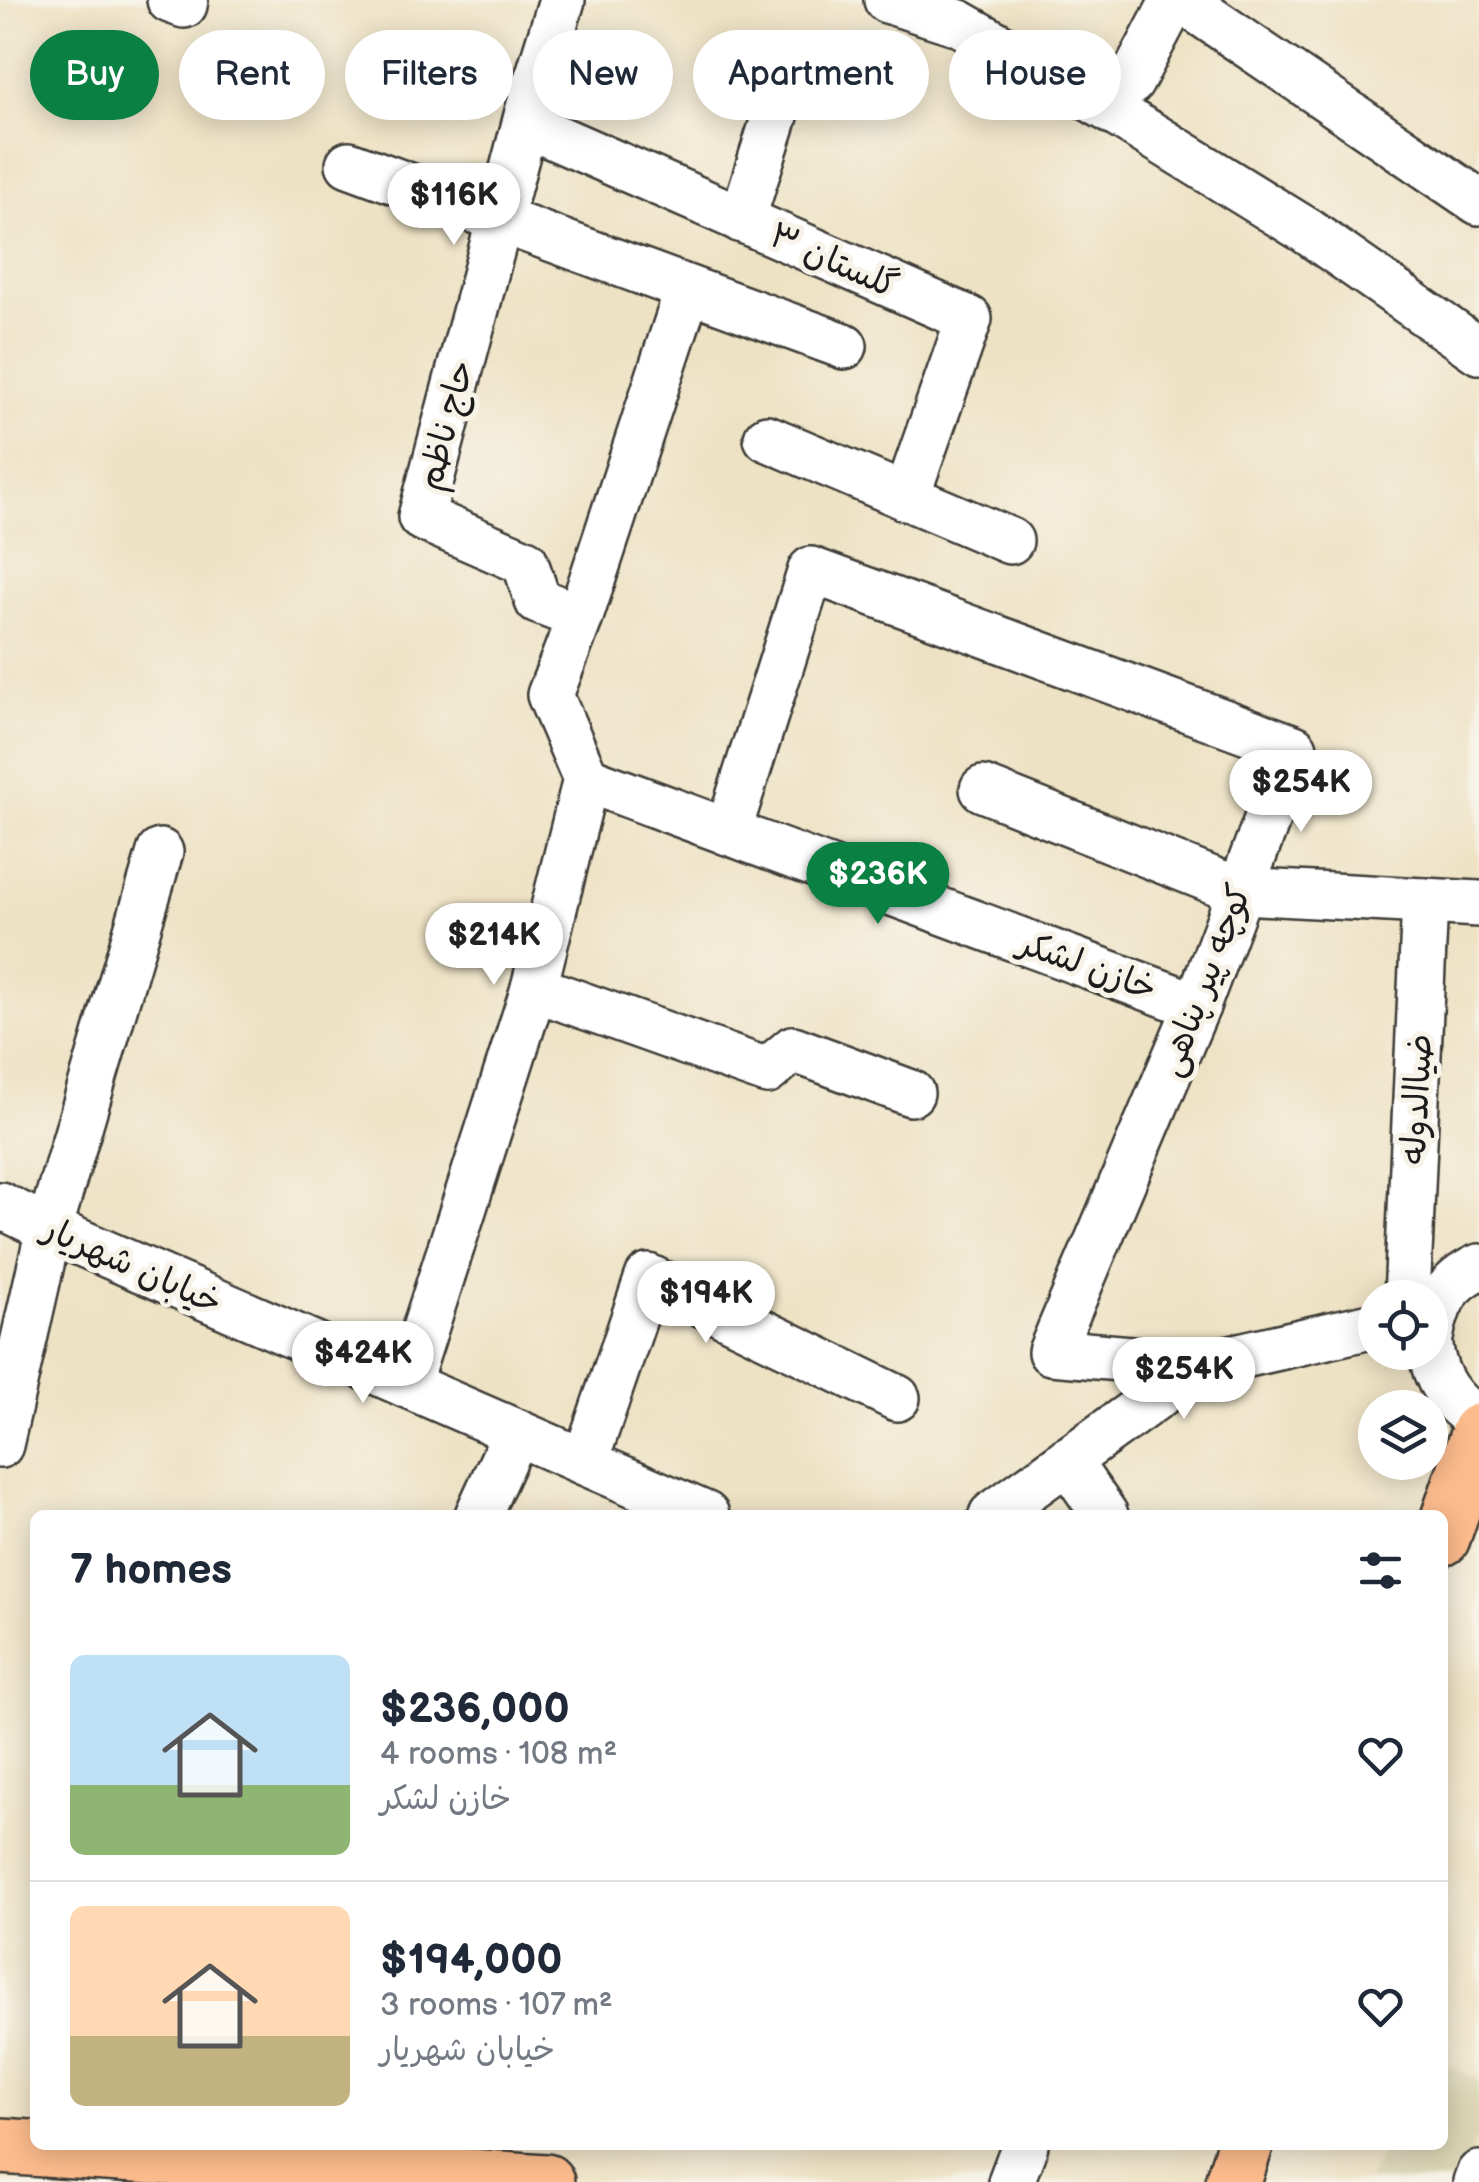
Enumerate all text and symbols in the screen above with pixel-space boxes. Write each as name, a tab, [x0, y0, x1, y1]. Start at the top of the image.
chip: Buy	[30, 30, 159, 120]
chip: Rent	[179, 30, 325, 120]
chip: Filters	[345, 30, 513, 120]
chip: New	[533, 30, 673, 120]
chip: Apartment	[693, 30, 929, 120]
chip: House	[949, 30, 1121, 120]
pin: $116K	[384, 163, 524, 248]
text: $116K	[409, 176, 499, 215]
street label: گلستان ۳	[763, 214, 904, 309]
street label: حاج ناظم	[408, 356, 488, 496]
pin: $254K	[1231, 750, 1371, 835]
text: $254K	[1251, 763, 1351, 802]
pin: $236K	[808, 842, 948, 927]
text: $236K	[828, 855, 928, 894]
street label: کوچه پیر پناهی	[1149, 878, 1262, 1083]
pin: $214K	[424, 903, 564, 988]
text: $214K	[447, 916, 541, 955]
street label: خازن لشکر	[1010, 921, 1162, 1011]
street label: ضیاالدوله	[1393, 1033, 1442, 1165]
street label: خیابان شهریار	[33, 1207, 229, 1325]
pin: $194K	[636, 1261, 776, 1346]
text: $194K	[659, 1274, 753, 1313]
map controls	[1358, 1280, 1448, 1480]
button: locate	[1358, 1280, 1448, 1370]
pin: $424K	[293, 1321, 433, 1406]
text: $424K	[314, 1334, 412, 1373]
pin: $254K	[1114, 1337, 1254, 1422]
text: $254K	[1134, 1350, 1234, 1389]
button: layers	[1358, 1390, 1448, 1480]
icon: filters	[1353, 1543, 1408, 1598]
text: 7 homes	[70, 1545, 232, 1596]
text: $236,000	[380, 1684, 570, 1735]
icon: home	[150, 1695, 270, 1815]
icon: heart	[1353, 1728, 1408, 1783]
text: 4 rooms · 108 m²	[380, 1735, 617, 1774]
text: خازن لشکر	[380, 1780, 511, 1819]
text: $194,000	[380, 1935, 563, 1986]
icon: home	[150, 1946, 270, 2066]
icon: heart	[1353, 1979, 1408, 2034]
text: 3 rooms · 107 m²	[380, 1986, 613, 2025]
text: خیابان شهریار	[380, 2031, 555, 2070]

